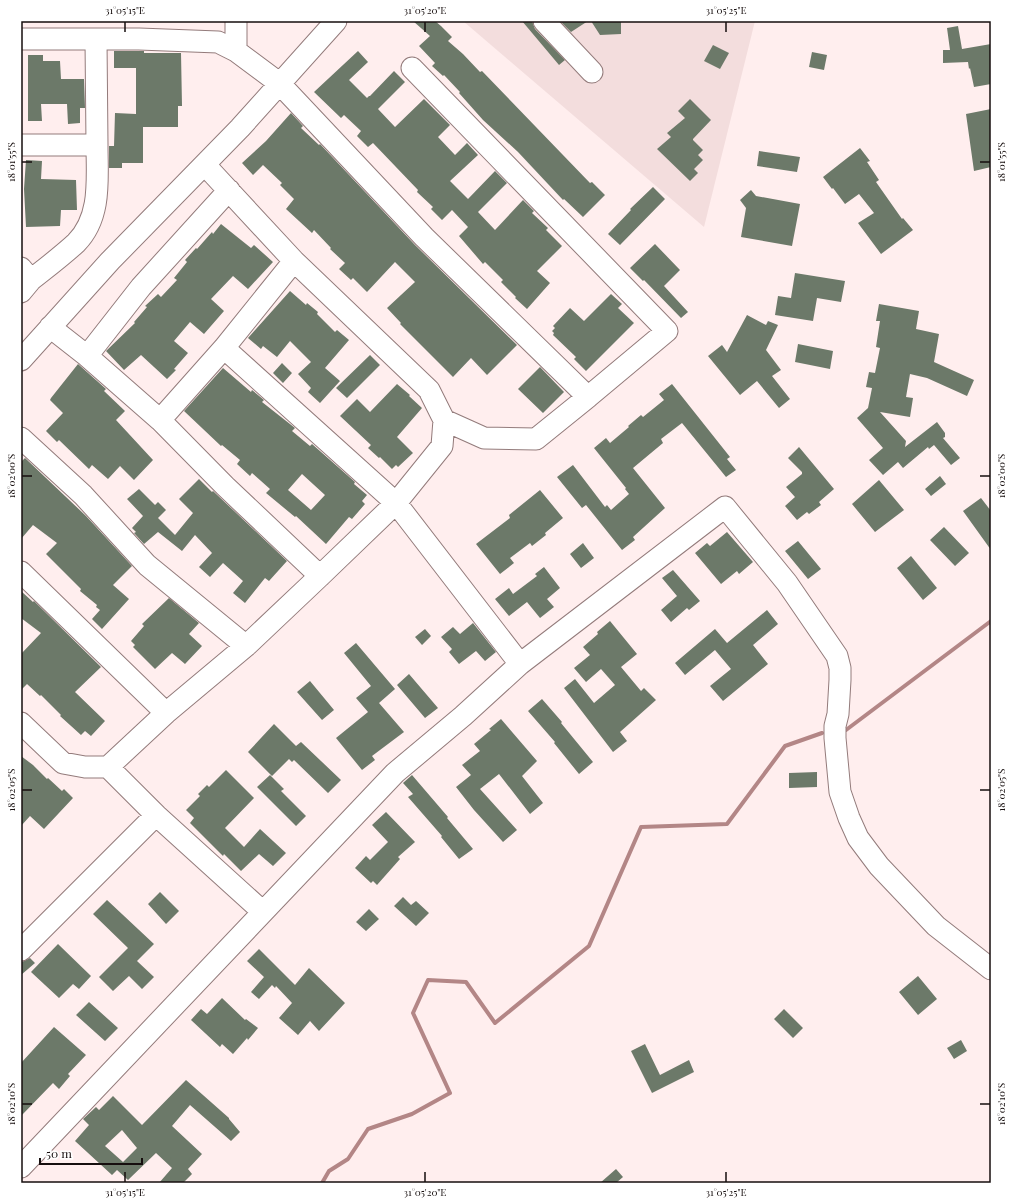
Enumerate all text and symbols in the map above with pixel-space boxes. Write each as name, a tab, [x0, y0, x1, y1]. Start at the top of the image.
text: 31°05'15"E	[105, 3, 145, 17]
text: 31°05'20"E	[404, 3, 446, 17]
text: 31°05'25"E	[705, 3, 747, 17]
text: 18°01'55"S	[4, 142, 18, 182]
text: 18°01'55"S	[994, 142, 1008, 182]
text: 18°02'00"S	[4, 454, 18, 498]
text: 18°02'00"S	[994, 454, 1008, 498]
text: 18°02'05"S	[4, 769, 18, 811]
text: 18°02'05"S	[994, 769, 1008, 811]
text: 18°02'10"S	[4, 1083, 18, 1125]
text: 18°02'10"S	[994, 1083, 1008, 1125]
scale bar	[40, 1140, 142, 1166]
text: 50 m	[46, 1145, 72, 1161]
text: 31°05'15"E	[105, 1185, 145, 1199]
text: 31°05'20"E	[404, 1185, 446, 1199]
text: 31°05'25"E	[705, 1185, 747, 1199]

